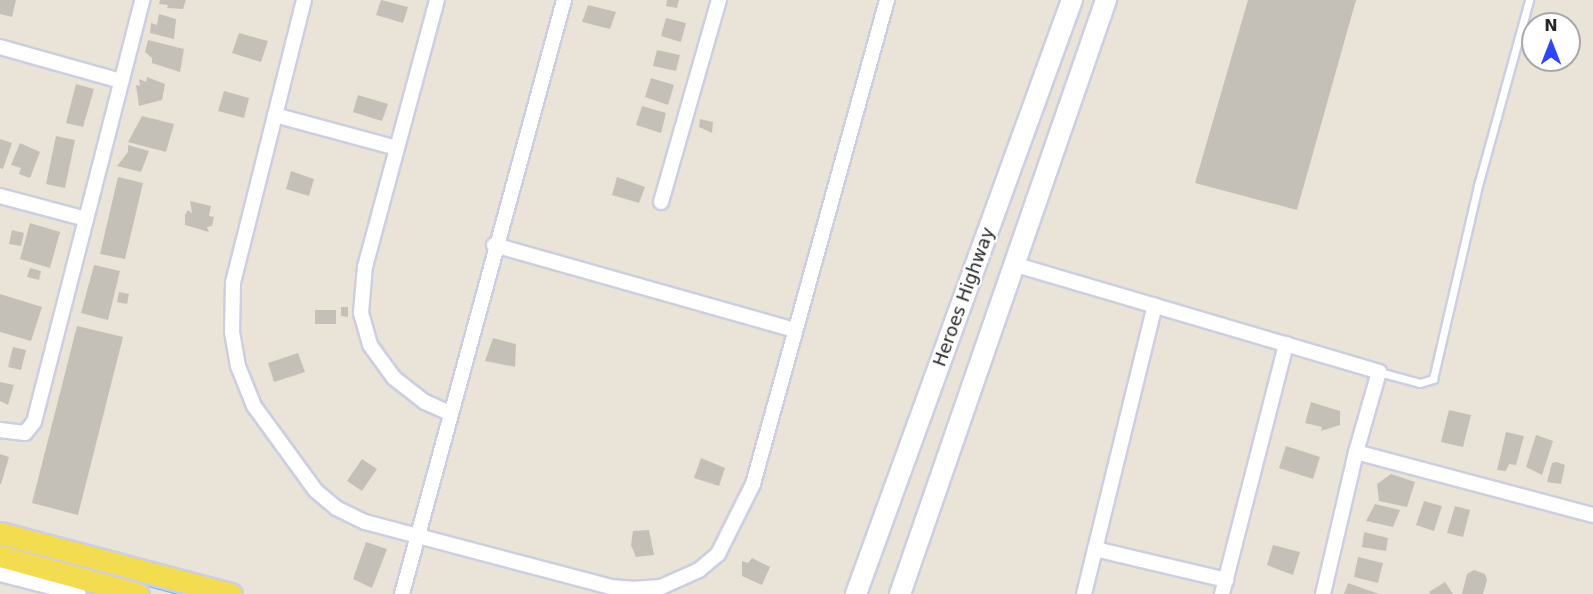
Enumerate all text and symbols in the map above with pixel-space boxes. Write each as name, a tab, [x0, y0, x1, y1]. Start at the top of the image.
north arrow	[1521, 12, 1581, 72]
text: N	[1544, 16, 1558, 35]
street label: Heroes Highway	[929, 224, 999, 370]

